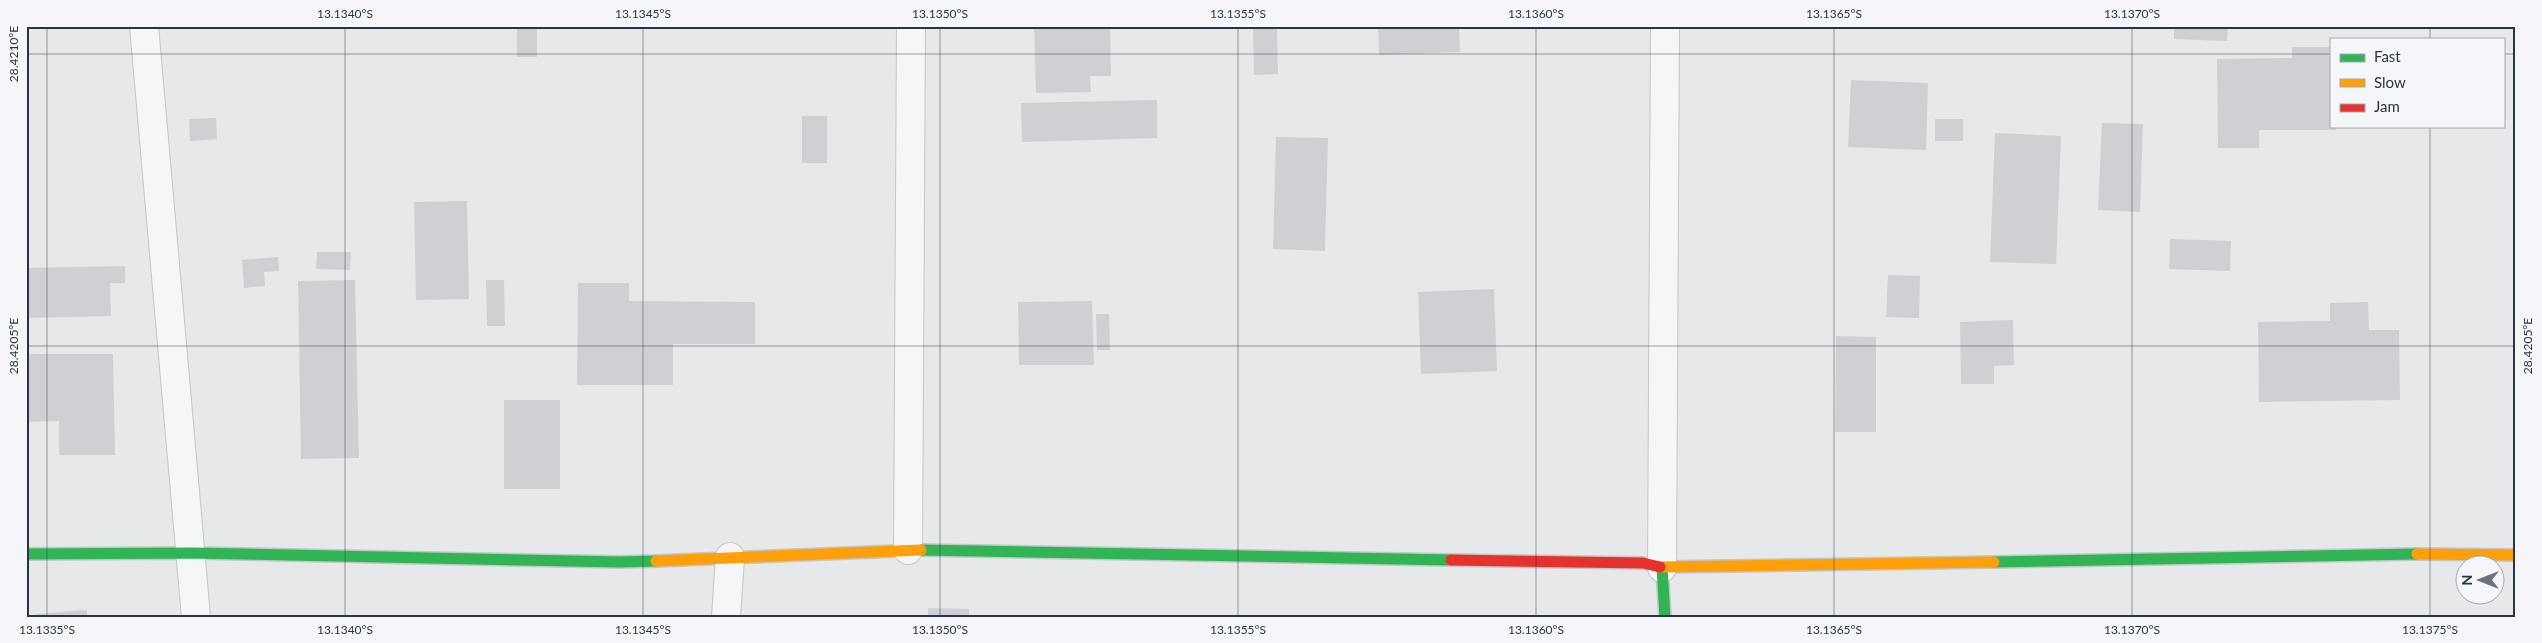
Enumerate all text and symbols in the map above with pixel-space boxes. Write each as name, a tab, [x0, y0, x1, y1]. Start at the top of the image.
text: 13.1340°S	[317, 6, 373, 21]
text: 13.1345°S	[615, 6, 671, 21]
text: 13.1350°S	[912, 6, 968, 21]
text: 13.1355°S	[1210, 6, 1266, 21]
text: 13.1360°S	[1508, 6, 1564, 21]
text: 13.1365°S	[1806, 6, 1862, 21]
text: 13.1370°S	[2104, 6, 2160, 21]
text: 28.4210°E	[6, 26, 21, 82]
legend	[2330, 38, 2504, 128]
text: Fast	[2374, 47, 2401, 65]
text: Slow	[2374, 73, 2406, 91]
text: Jam	[2374, 97, 2400, 115]
text: 28.4205°E	[6, 318, 21, 374]
text: 28.4205°E	[2520, 318, 2535, 374]
north arrow	[2454, 556, 2504, 606]
text: N	[2458, 575, 2475, 585]
text: 13.1335°S	[19, 622, 75, 637]
text: 13.1340°S	[317, 622, 373, 637]
text: 13.1345°S	[615, 622, 671, 637]
text: 13.1350°S	[912, 622, 968, 637]
text: 13.1355°S	[1210, 622, 1266, 637]
text: 13.1360°S	[1508, 622, 1564, 637]
text: 13.1365°S	[1806, 622, 1862, 637]
text: 13.1370°S	[2104, 622, 2160, 637]
text: 13.1375°S	[2402, 622, 2458, 637]

